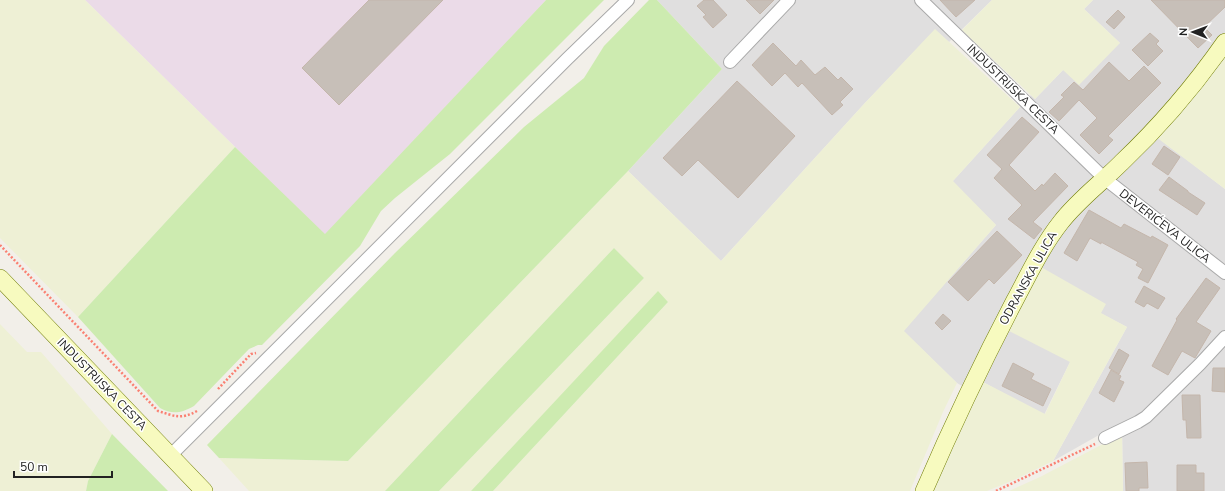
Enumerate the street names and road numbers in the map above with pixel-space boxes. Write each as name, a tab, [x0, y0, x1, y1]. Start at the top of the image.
street label: INDUSTRIJSKA CESTA	[963, 41, 1063, 138]
street label: DEVERIĆEVA ULICA	[1116, 185, 1214, 267]
street label: ODRANSKA ULICA	[996, 228, 1061, 328]
street label: INDUSTRIJSKA CESTA	[54, 334, 151, 434]

